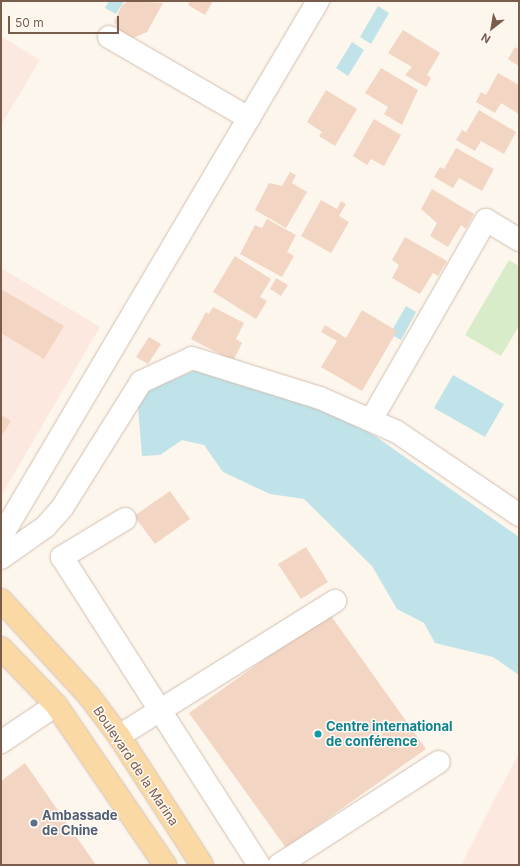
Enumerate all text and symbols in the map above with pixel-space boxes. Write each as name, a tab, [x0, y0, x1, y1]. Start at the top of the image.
scale bar	[10, 8, 121, 34]
north arrow	[472, 8, 512, 48]
text: 50 m	[15, 15, 44, 30]
text: N	[479, 30, 493, 46]
street label: Boulevard de la Marina	[90, 703, 182, 829]
place label: Centre international de conférence	[326, 719, 452, 750]
marker: Centre international de conférence	[313, 729, 323, 739]
place label: Ambassade de Chine	[42, 808, 117, 839]
marker: Ambassade de Chine	[29, 818, 39, 828]

